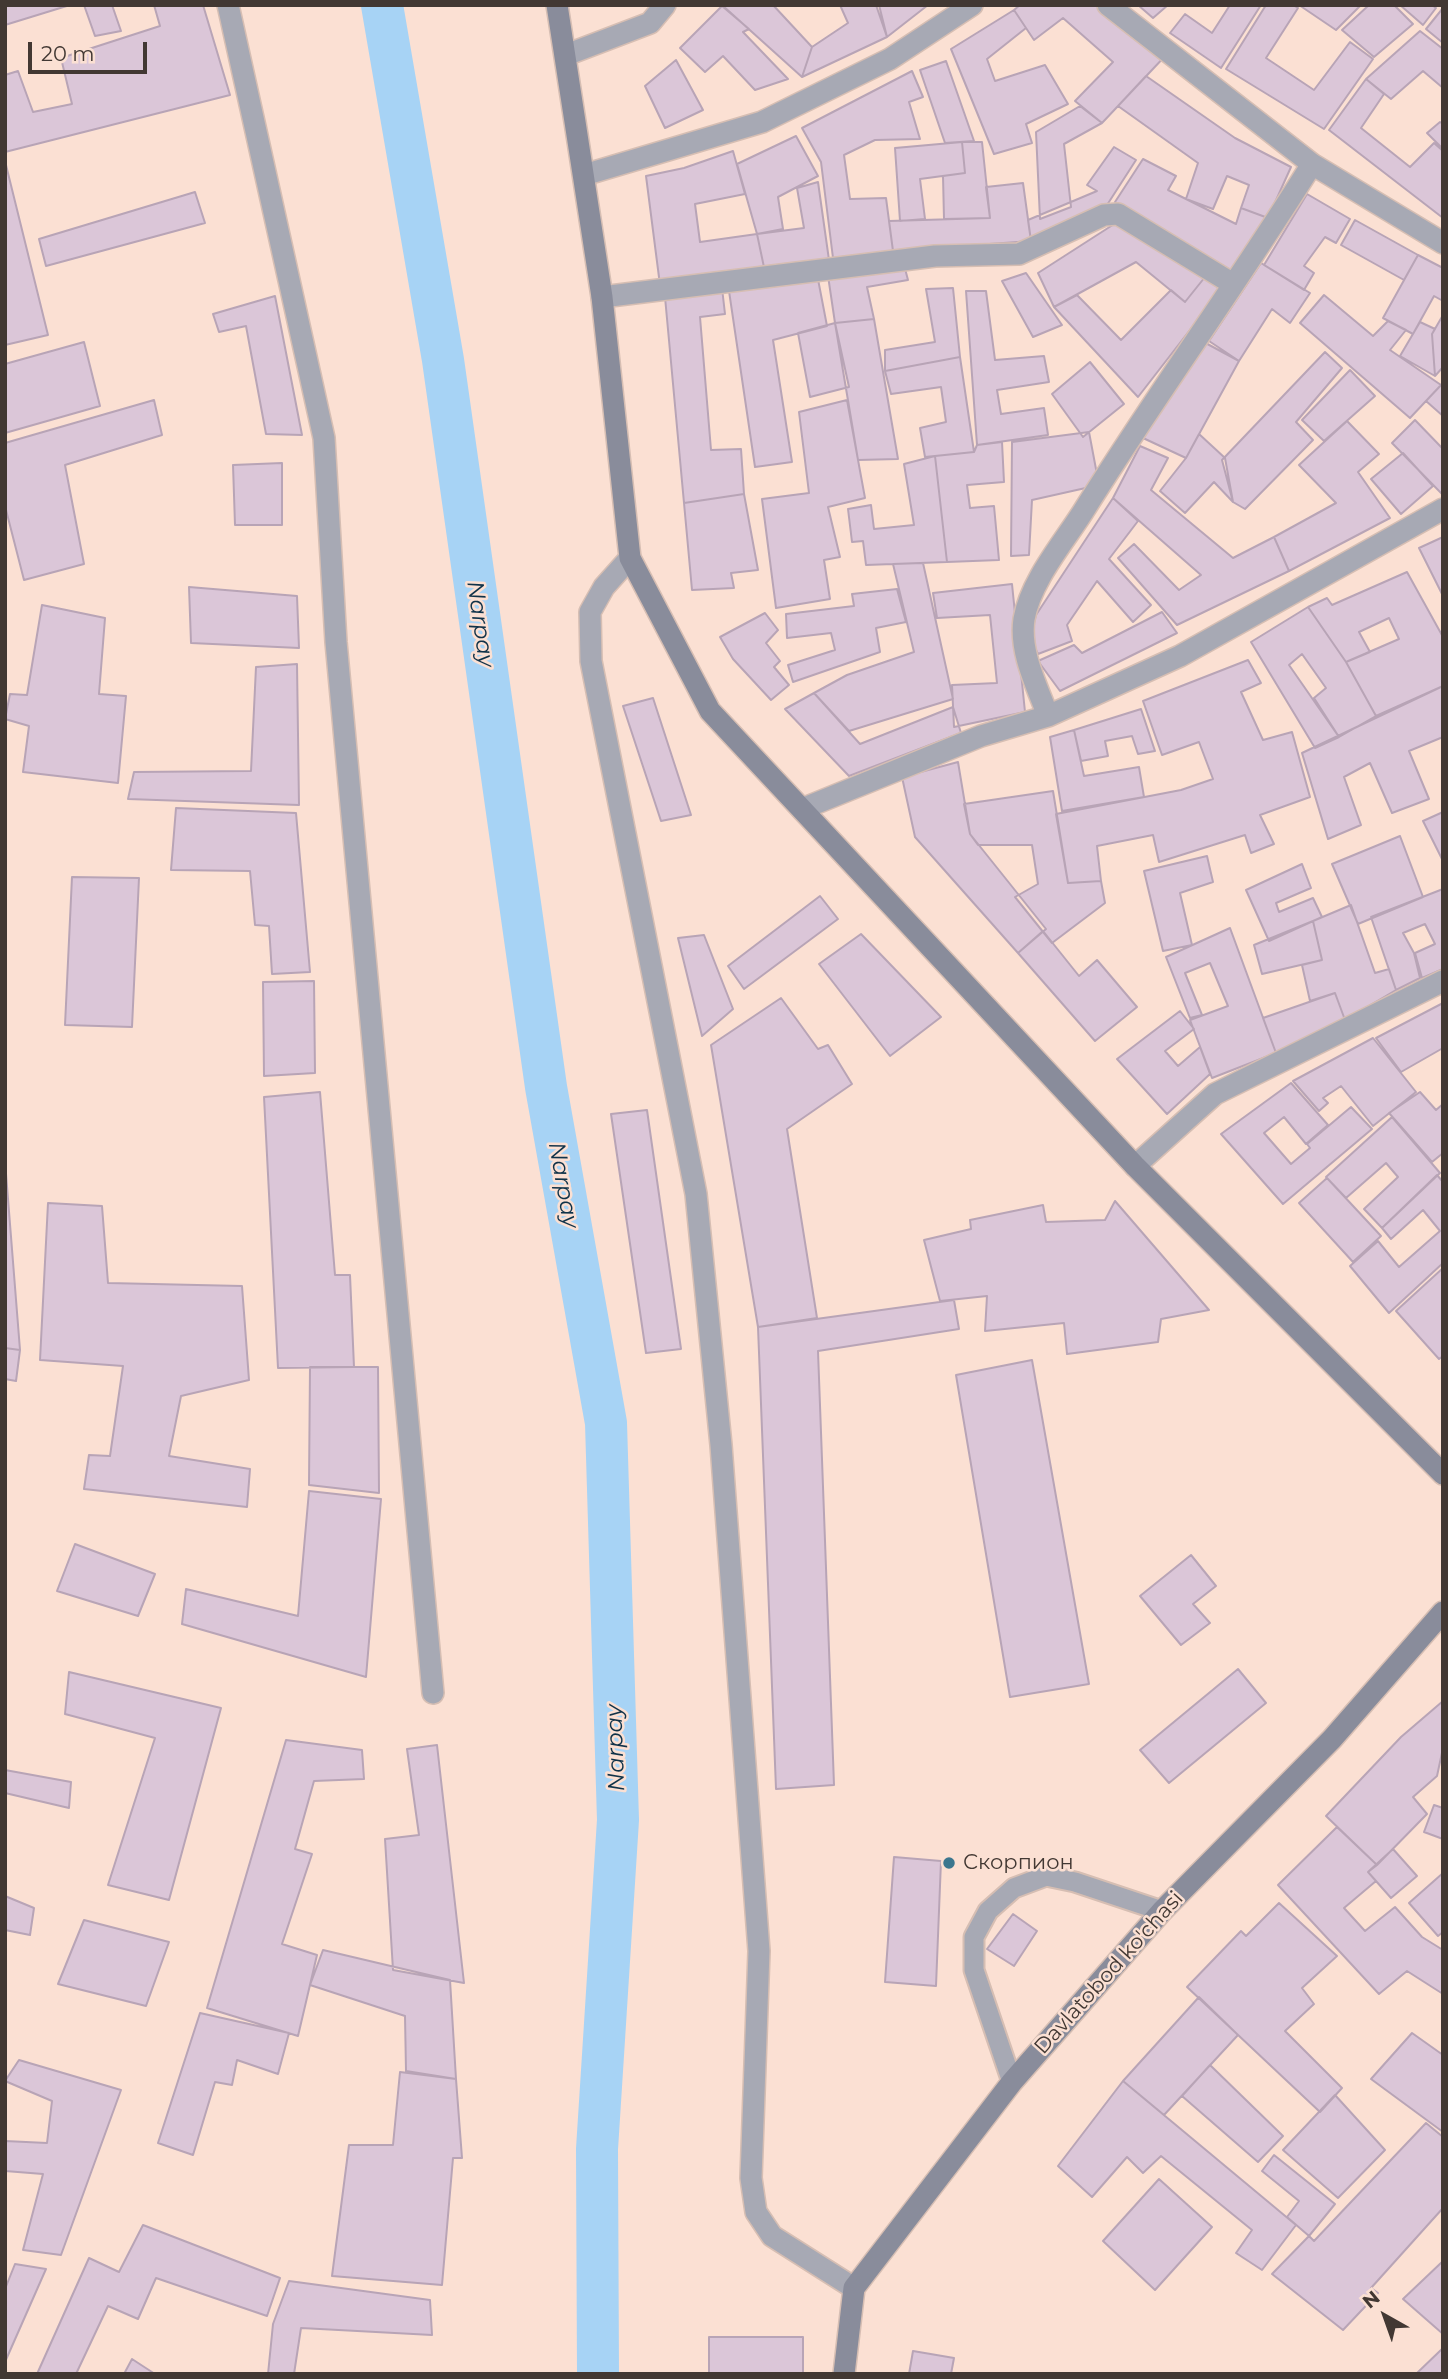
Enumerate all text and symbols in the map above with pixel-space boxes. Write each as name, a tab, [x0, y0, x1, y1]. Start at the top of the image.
scale bar	[32, 28, 150, 72]
text: 20 m	[41, 41, 95, 66]
water label: Narpay	[460, 579, 500, 669]
water label: Narpay	[542, 1140, 584, 1230]
water label: Narpay	[601, 1704, 631, 1792]
place label: Скорпион	[963, 1850, 1074, 1876]
marker: Скорпион	[941, 1855, 957, 1871]
street label: Davlatobod ko'chasi	[1029, 1886, 1189, 2060]
north arrow	[1350, 2281, 1420, 2351]
text: N	[1358, 2286, 1384, 2313]

